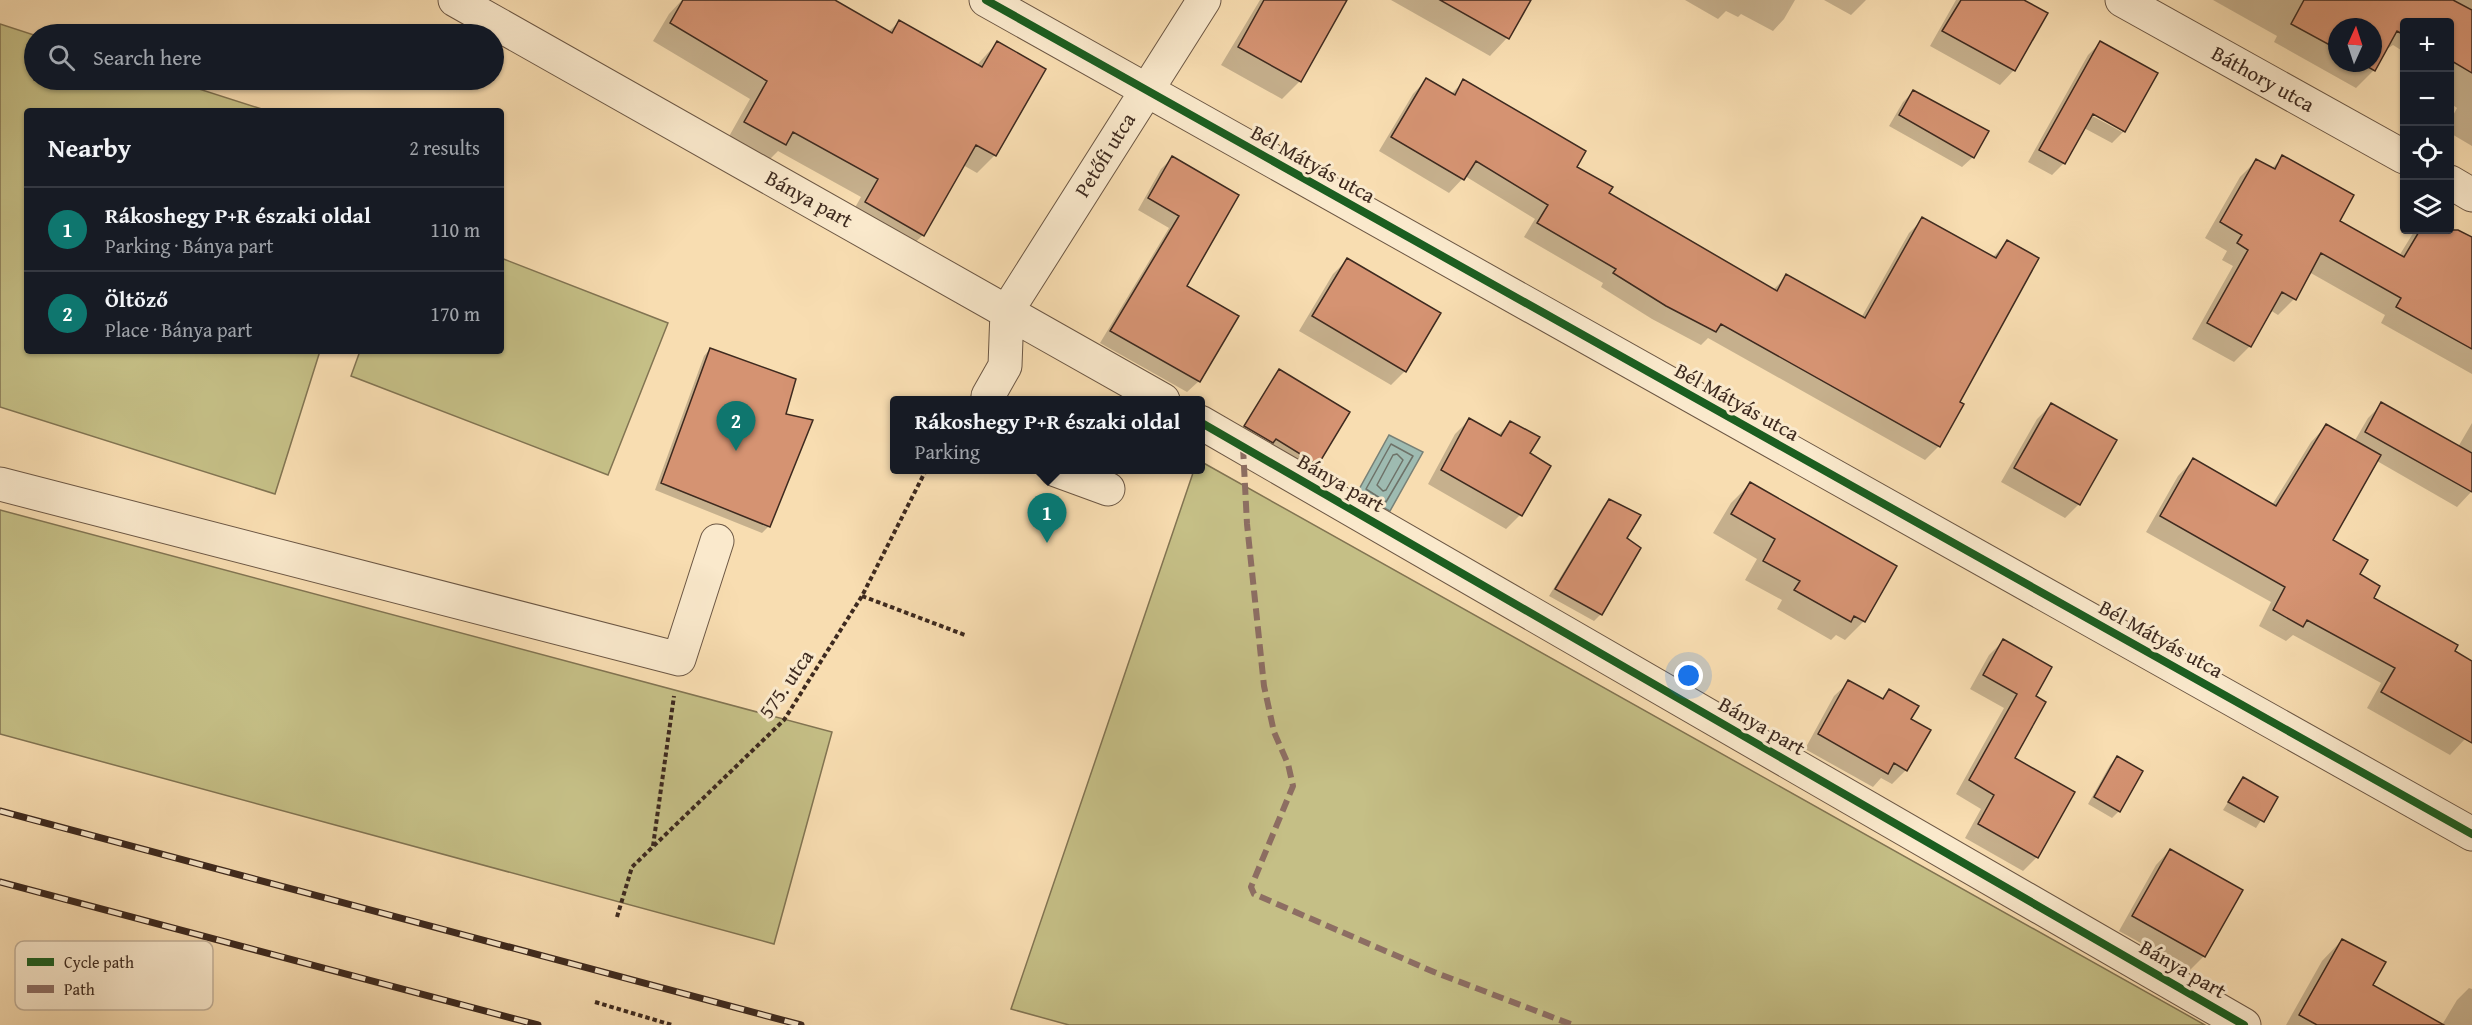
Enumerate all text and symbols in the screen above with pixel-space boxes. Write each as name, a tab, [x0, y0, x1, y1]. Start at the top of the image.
north arrow	[2328, 18, 2382, 72]
map controls	[2400, 18, 2454, 234]
button: +	[2400, 18, 2454, 72]
search box	[24, 24, 504, 90]
street label: Báthory utca	[2206, 37, 2320, 120]
icon: search	[45, 41, 78, 74]
text: Search here	[93, 41, 202, 73]
button: −	[2400, 72, 2454, 126]
street label: Petőfi utca	[1066, 106, 1143, 203]
street label: Bél Mátyás utca	[1245, 117, 1381, 211]
button: locate	[2400, 126, 2454, 180]
text: Nearby	[48, 128, 131, 167]
text: 2 results	[409, 133, 480, 162]
street label: Bánya part	[760, 162, 859, 236]
button: layers	[2400, 180, 2454, 234]
text: Rákoshegy P+R északi oldal	[105, 199, 371, 231]
text: 1	[62, 215, 73, 244]
text: 110 m	[430, 215, 480, 244]
text: Parking · Bánya part	[105, 231, 274, 260]
text: Öltöző	[105, 283, 168, 315]
text: 2	[62, 299, 73, 328]
text: 170 m	[430, 299, 480, 328]
text: Place · Bánya part	[105, 315, 252, 344]
street label: Bél Mátyás utca	[1669, 355, 1805, 449]
popup	[890, 396, 1205, 474]
pin: 2	[716, 402, 756, 451]
text: Rákoshegy P+R északi oldal	[915, 405, 1180, 437]
text: Parking	[915, 437, 980, 466]
street label: Bánya part	[1292, 445, 1391, 520]
pin: 1	[1028, 494, 1066, 543]
street label: Bél Mátyás utca	[2093, 592, 2229, 686]
street label: 575. utca	[751, 643, 821, 725]
your location	[1674, 661, 1703, 690]
street label: Bánya part	[1713, 688, 1812, 763]
street label: Bánya part	[2134, 931, 2233, 1006]
legend	[15, 941, 213, 1010]
text: Cycle path	[64, 950, 134, 974]
text: Path	[64, 977, 95, 1001]

